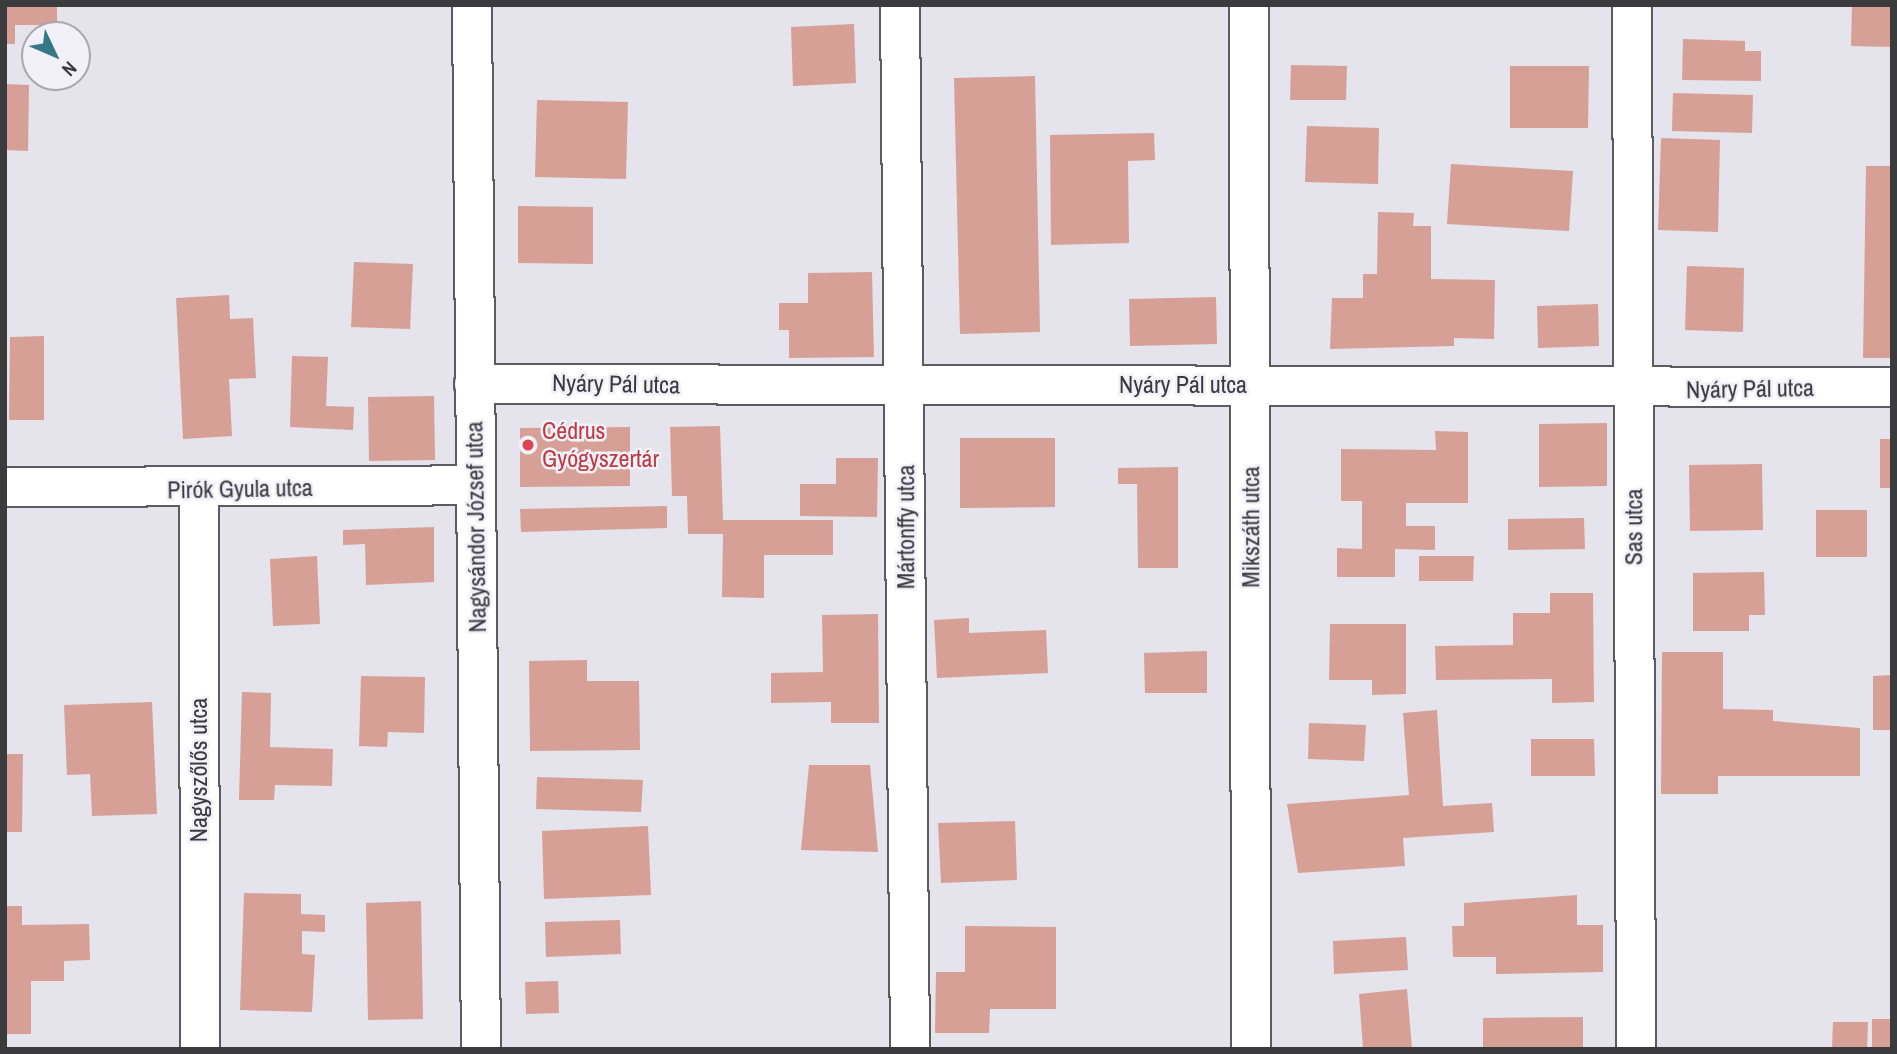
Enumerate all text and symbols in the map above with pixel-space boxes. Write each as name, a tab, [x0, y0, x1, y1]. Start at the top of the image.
north arrow	[21, 21, 91, 91]
text: N	[56, 56, 83, 82]
street label: Nyáry Pál utca	[552, 368, 680, 400]
street label: Nyáry Pál utca	[1119, 371, 1247, 399]
street label: Nyáry Pál utca	[1686, 373, 1814, 405]
place label: Cédrus Gyógyszertár	[542, 417, 659, 473]
street label: Nagysándor József utca	[460, 421, 492, 633]
marker: Cédrus Gyógyszertár	[520, 437, 536, 453]
street label: Mártonffy utca	[892, 465, 920, 589]
street label: Mikszáth utca	[1237, 466, 1265, 588]
street label: Pirók Gyula utca	[167, 473, 313, 505]
street label: Sas utca	[1620, 489, 1648, 565]
street label: Nagyszőlős utca	[185, 698, 213, 842]

